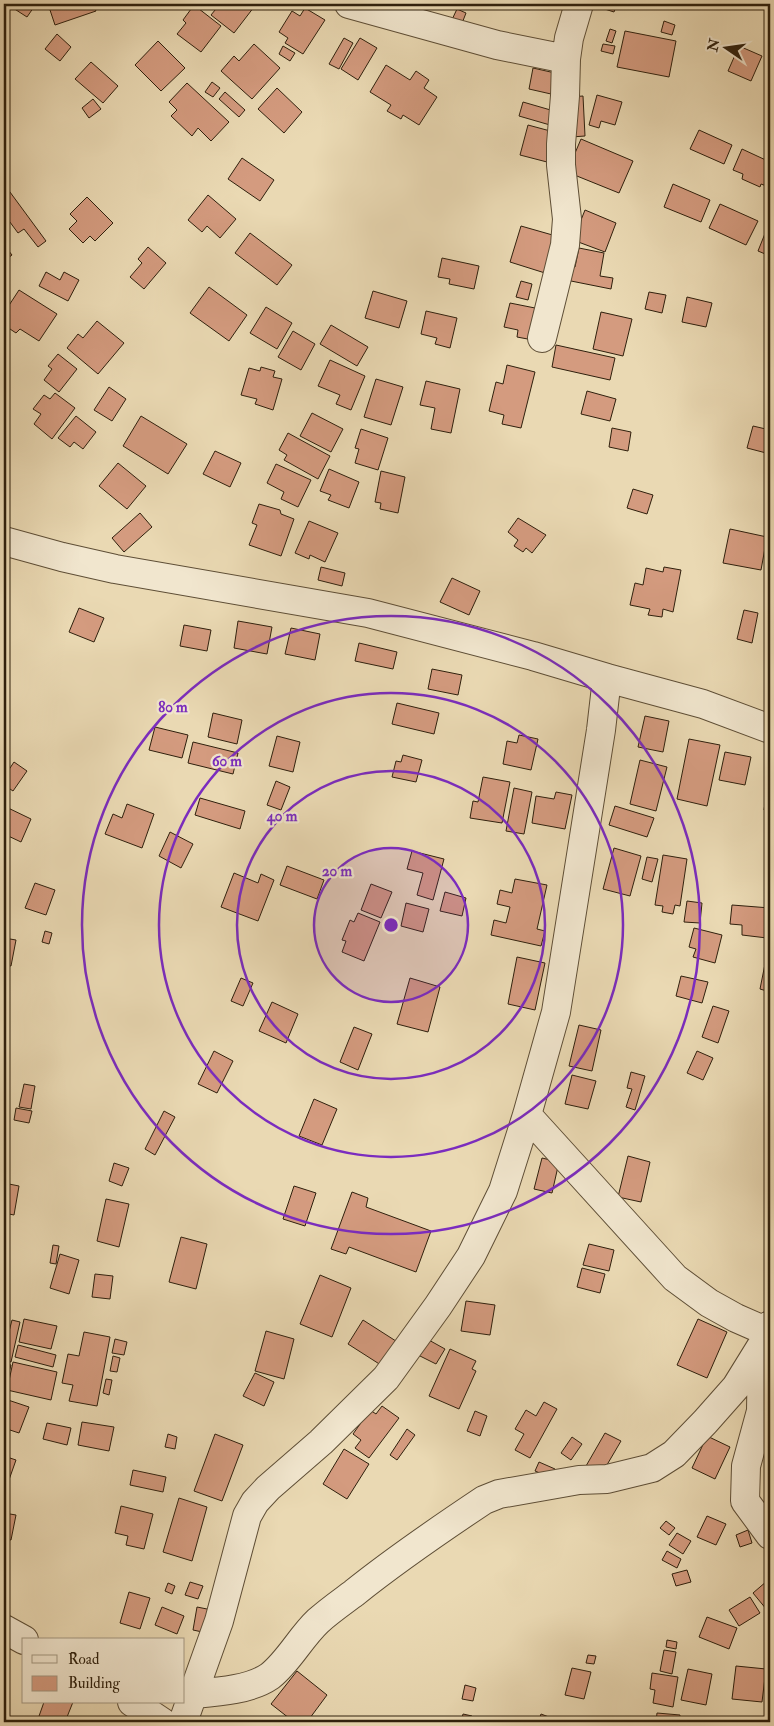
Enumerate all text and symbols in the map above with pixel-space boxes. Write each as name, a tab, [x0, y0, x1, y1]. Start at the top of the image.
north arrow	[702, 22, 752, 72]
text: N	[704, 37, 724, 54]
text: 80 m	[158, 698, 188, 717]
text: 60 m	[212, 752, 242, 771]
text: 40 m	[266, 807, 298, 826]
text: 20 m	[322, 862, 352, 881]
centre of rings	[382, 916, 400, 934]
legend	[22, 1638, 185, 1704]
text: Road	[68, 1650, 100, 1669]
text: Building	[68, 1674, 120, 1693]

